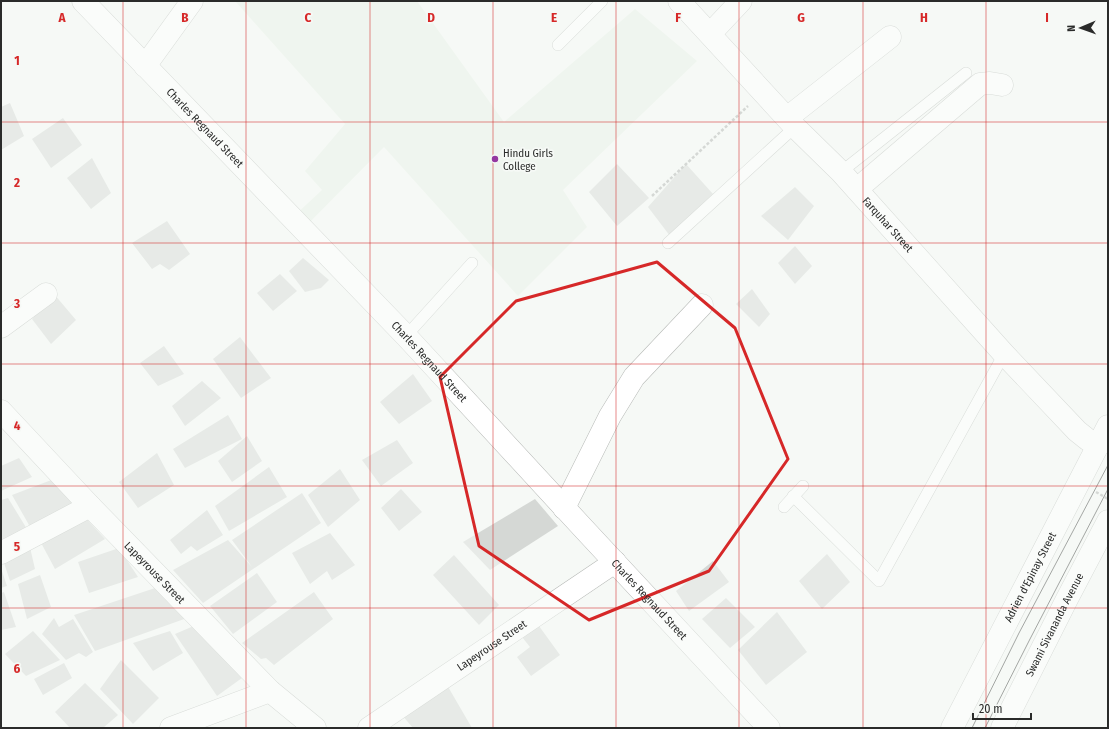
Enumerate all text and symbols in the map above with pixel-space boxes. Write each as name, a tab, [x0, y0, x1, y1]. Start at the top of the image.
north arrow	[1061, 8, 1101, 48]
text: A	[57, 10, 66, 25]
text: B	[181, 10, 189, 25]
text: C	[305, 10, 312, 25]
text: D	[427, 10, 435, 25]
text: E	[551, 10, 557, 25]
text: F	[675, 10, 681, 25]
text: G	[797, 10, 805, 25]
text: H	[920, 10, 928, 25]
text: I	[1045, 10, 1049, 25]
text: N	[1065, 25, 1078, 32]
text: 1	[14, 53, 20, 68]
street label: Charles Regnaud Street	[164, 86, 246, 171]
place label: Hindu Girls College	[503, 147, 553, 173]
marker: Hindu Girls College	[490, 154, 500, 164]
text: 2	[13, 175, 20, 190]
street label: Farquhar Street	[860, 195, 916, 255]
text: 3	[13, 296, 20, 311]
street label: Charles Regnaud Street	[389, 319, 470, 405]
text: 4	[14, 418, 21, 433]
street label: Adrien d'Epinay Street	[1002, 530, 1059, 624]
text: 5	[14, 539, 20, 554]
street label: Lapeyrouse Street	[121, 539, 188, 607]
street label: Charles Regnaud Street	[608, 557, 690, 643]
street label: Swami Sivananda Avenue	[1023, 571, 1087, 679]
street label: Lapeyrouse Street	[455, 617, 530, 674]
text: 6	[14, 661, 21, 676]
scale bar	[973, 695, 1031, 721]
text: 20 m	[979, 702, 1003, 716]

